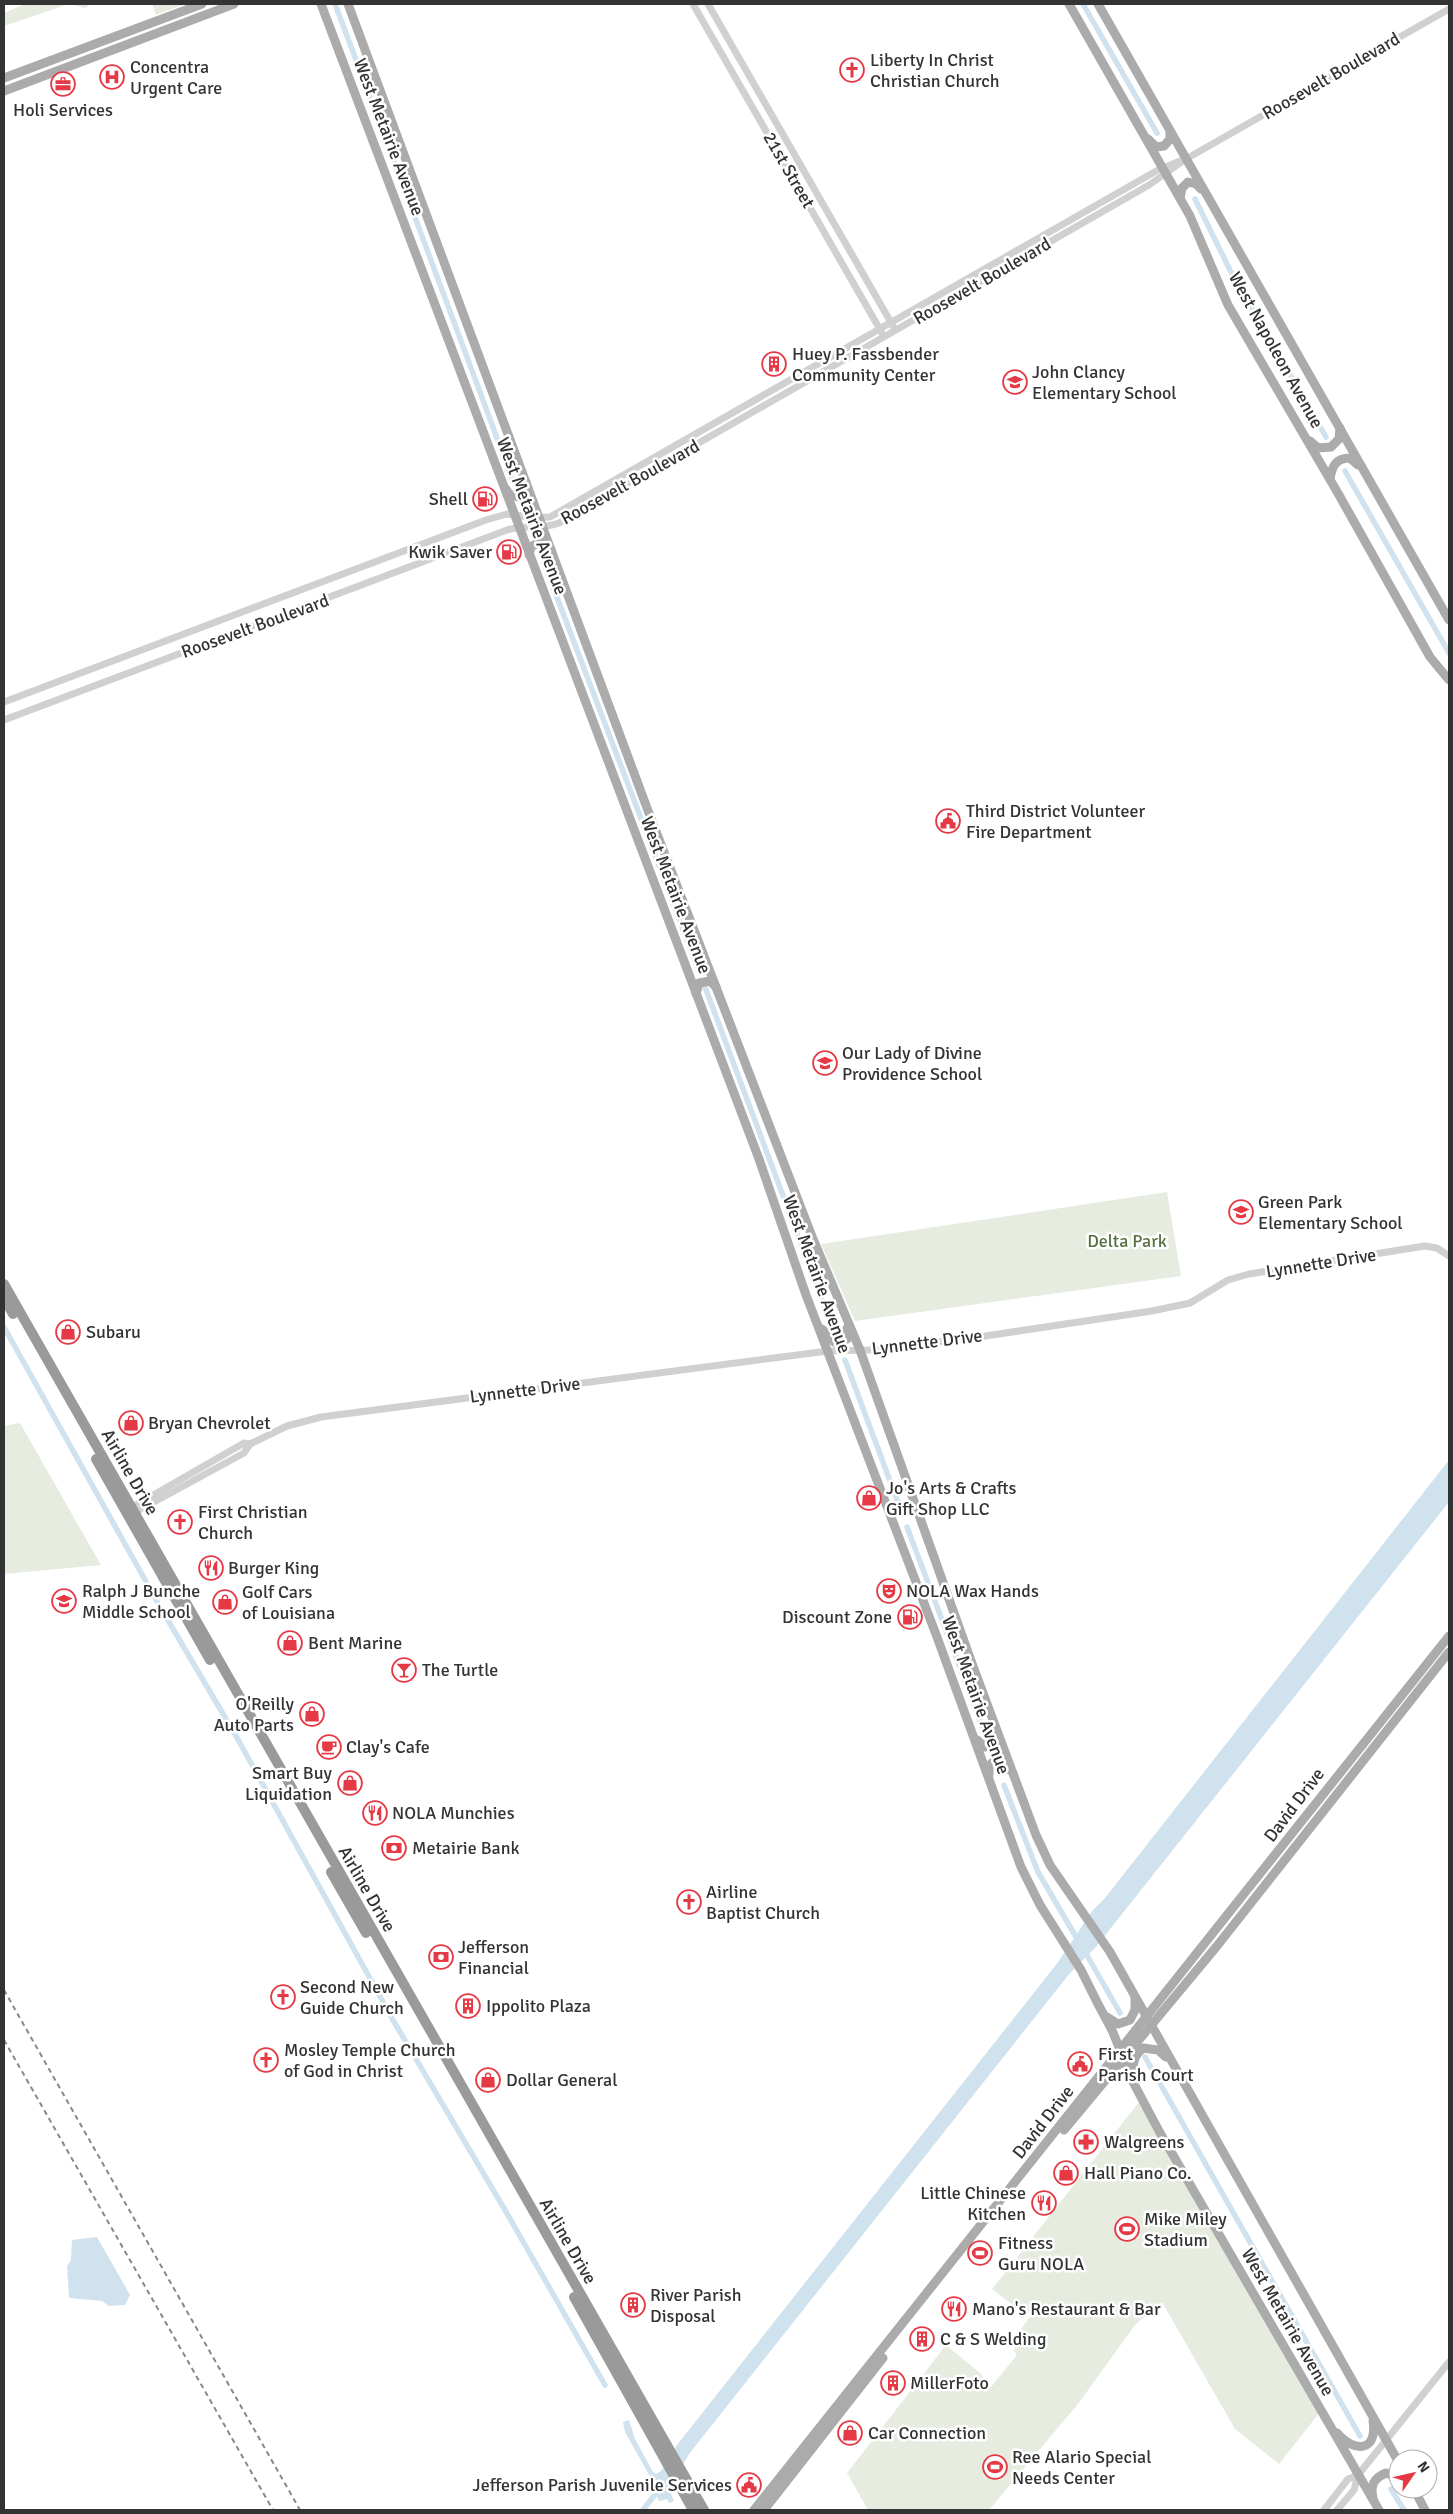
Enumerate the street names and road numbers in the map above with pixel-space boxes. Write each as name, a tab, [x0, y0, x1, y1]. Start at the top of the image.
street label: Roosevelt Boulevard	[1258, 28, 1404, 124]
street label: West Metairie Avenue	[349, 55, 429, 219]
street label: 21st Street	[758, 128, 820, 212]
street label: Roosevelt Boulevard	[909, 233, 1055, 329]
street label: West Napoleon Avenue	[1224, 268, 1328, 432]
street label: West Metairie Avenue	[492, 434, 572, 598]
street label: Roosevelt Boulevard	[557, 435, 703, 529]
street label: Roosevelt Boulevard	[178, 589, 332, 663]
street label: West Metairie Avenue	[636, 813, 716, 977]
street label: West Metairie Avenue	[778, 1192, 856, 1356]
street label: Lynnette Drive	[1264, 1243, 1378, 1283]
street label: Lynnette Drive	[870, 1324, 984, 1360]
street label: Lynnette Drive	[468, 1372, 582, 1408]
street label: Airline Drive	[97, 1425, 163, 1519]
street label: West Metairie Avenue	[937, 1613, 1015, 1777]
street label: David Drive	[1259, 1764, 1329, 1846]
street label: Airline Drive	[334, 1842, 400, 1936]
street label: David Drive	[1008, 2081, 1078, 2163]
street label: Airline Drive	[535, 2194, 601, 2288]
street label: West Metairie Avenue	[1237, 2244, 1339, 2400]

